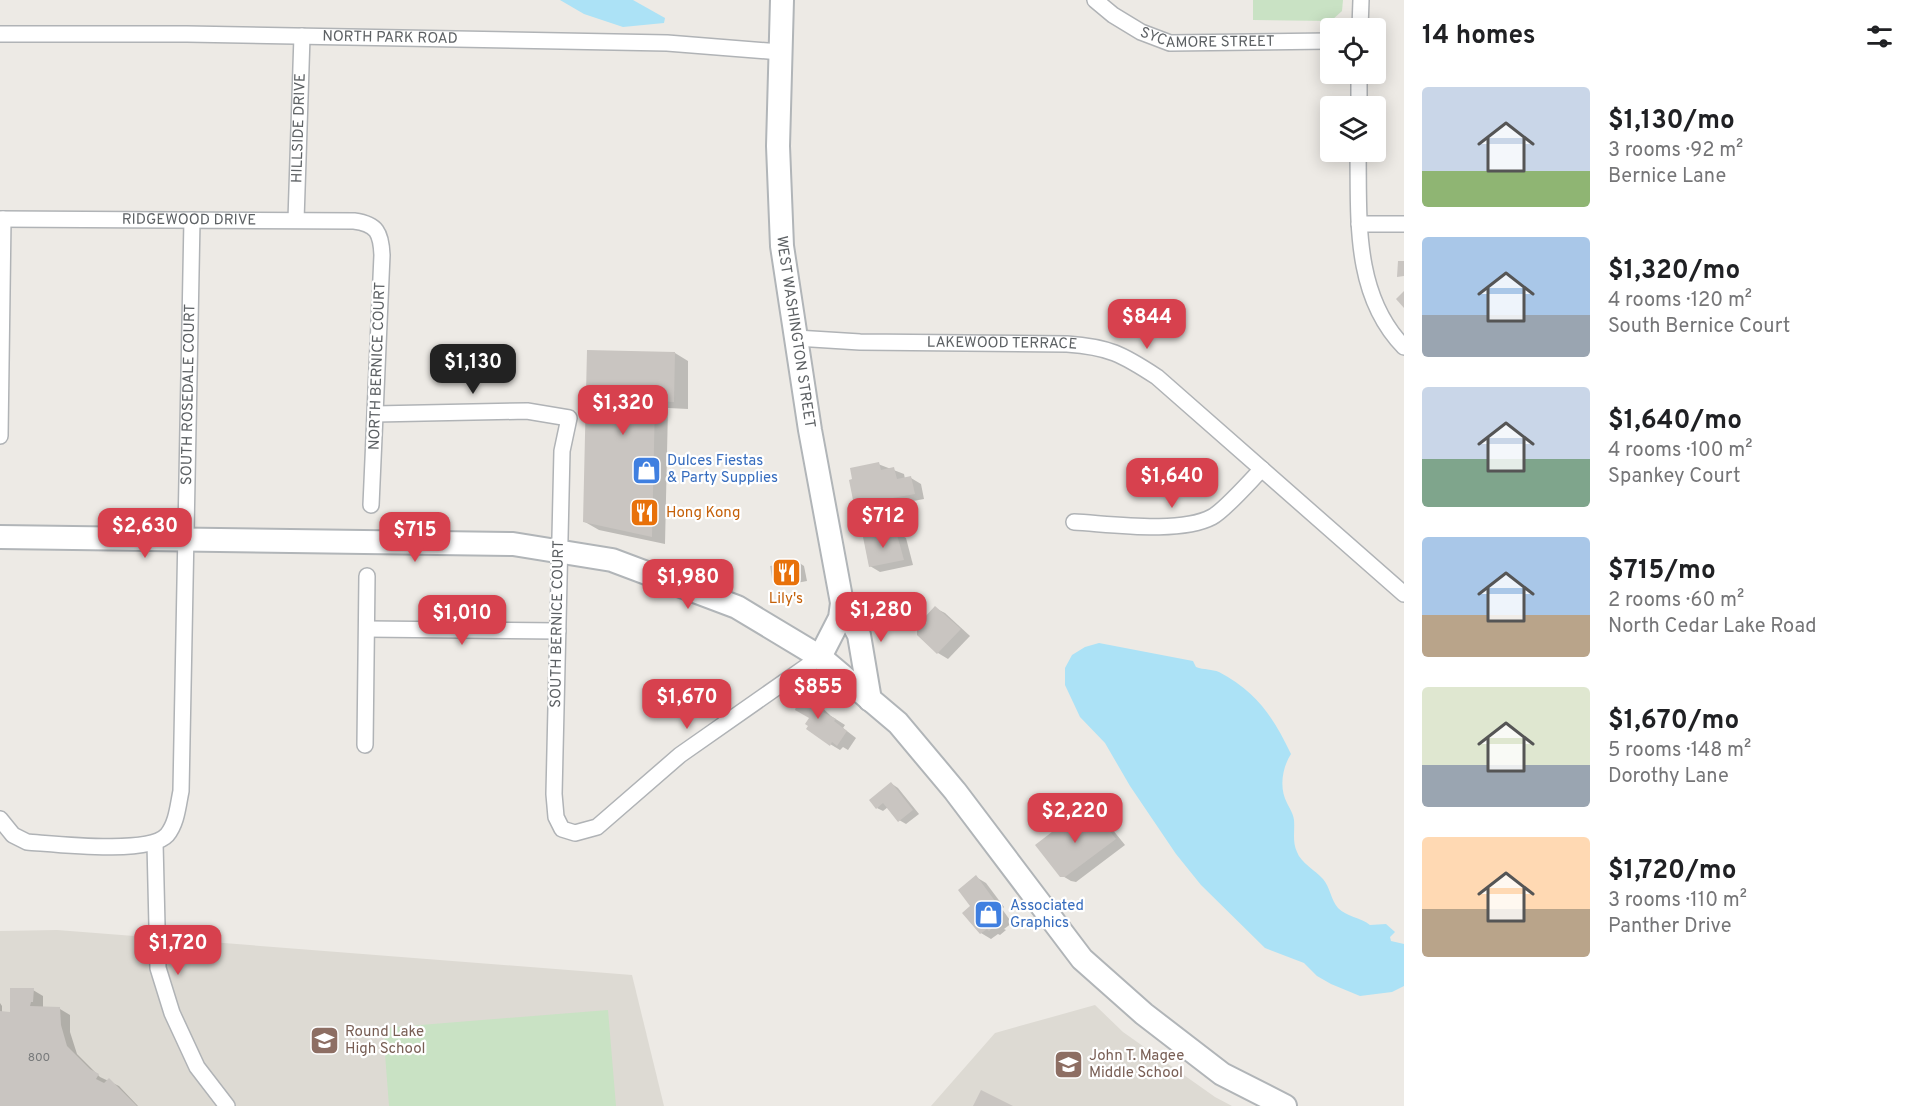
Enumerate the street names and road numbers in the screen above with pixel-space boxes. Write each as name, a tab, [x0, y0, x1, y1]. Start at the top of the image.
street label: SYCAMORE STREET	[1137, 23, 1275, 53]
street label: NORTH PARK ROAD	[322, 27, 458, 49]
street label: HILLSIDE DRIVE	[288, 73, 310, 183]
street label: RIDGEWOOD DRIVE	[122, 210, 256, 230]
street label: WEST WASHINGTON STREET	[772, 235, 819, 430]
street label: NORTH BERNICE COURT	[366, 281, 390, 451]
street label: SOUTH ROSEDALE COURT	[177, 304, 200, 485]
street label: LAKEWOOD TERRACE	[927, 333, 1078, 354]
street label: SOUTH BERNICE COURT	[547, 540, 569, 708]

